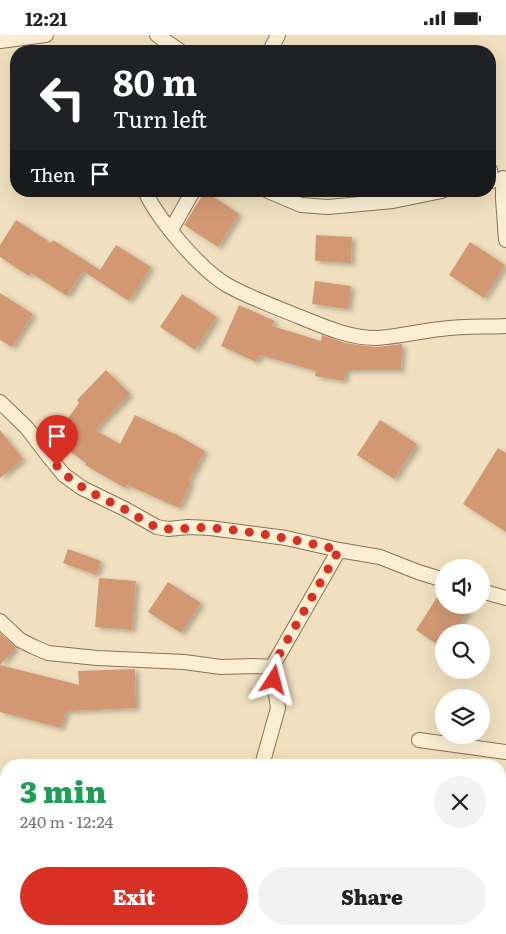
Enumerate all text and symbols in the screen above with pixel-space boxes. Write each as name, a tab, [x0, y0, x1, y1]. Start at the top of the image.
text: 12:21	[25, 4, 67, 32]
text: 80 m	[113, 55, 197, 107]
icon: left	[30, 65, 95, 130]
text: Turn left	[113, 102, 207, 135]
text: Then	[30, 160, 76, 188]
icon: arrive	[86, 160, 114, 188]
pin	[36, 415, 78, 466]
icon: arrive	[43, 422, 71, 450]
map controls	[435, 559, 490, 744]
button: sound	[435, 559, 490, 614]
button: search	[435, 624, 490, 679]
position arrow	[247, 653, 299, 705]
button: layers	[435, 689, 490, 744]
text: 3 min	[20, 768, 106, 812]
button: close	[434, 776, 486, 828]
text: 240 m · 12:24	[20, 809, 113, 833]
button: Exit	[20, 867, 248, 925]
button: Share	[258, 867, 486, 925]

